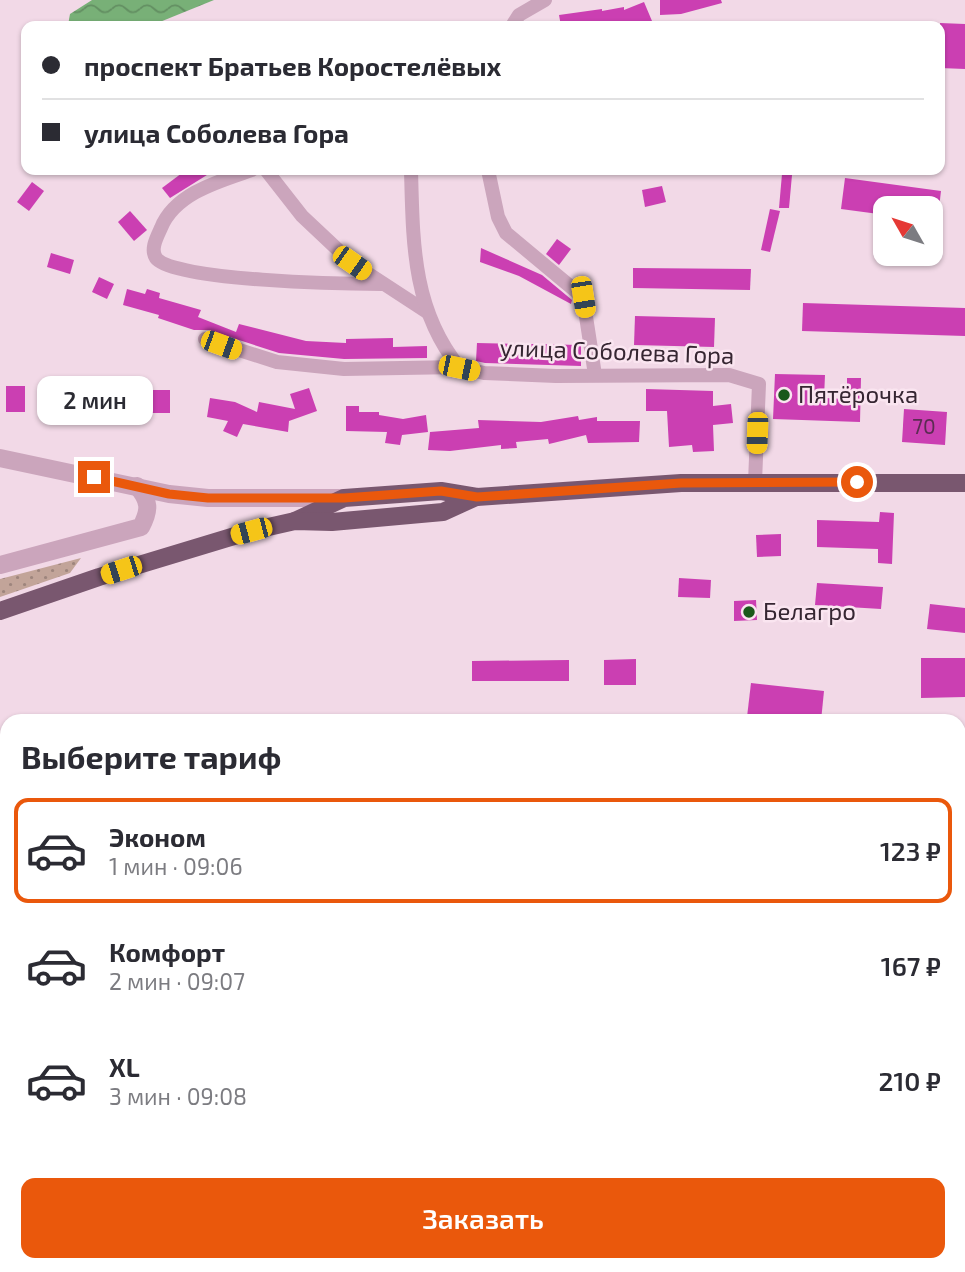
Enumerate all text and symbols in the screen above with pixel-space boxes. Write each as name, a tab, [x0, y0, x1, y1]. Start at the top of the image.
text: проспект Братьев Коростелёвых	[84, 50, 501, 81]
text: улица Соболева Гора	[84, 117, 349, 148]
north arrow	[873, 196, 943, 266]
map controls	[873, 196, 943, 266]
car	[329, 242, 376, 284]
car	[570, 275, 597, 319]
car	[198, 328, 245, 362]
street label: улица Соболева Гора	[499, 332, 735, 370]
car	[437, 353, 482, 383]
callout: 2 мин	[36, 376, 152, 424]
place label: Пятёрочка	[798, 379, 918, 408]
text: 2 мин	[63, 386, 127, 414]
marker: Пятёрочка	[776, 387, 792, 403]
car	[746, 412, 769, 454]
house number: 70	[912, 413, 936, 438]
route end	[78, 461, 110, 493]
route start	[841, 466, 873, 498]
car	[228, 515, 275, 547]
car	[98, 554, 145, 586]
place label: Белагро	[763, 596, 856, 625]
marker: Белагро	[741, 604, 757, 620]
text: Выберите тариф	[21, 737, 281, 775]
icon: car	[25, 819, 88, 882]
text: Эконом	[109, 821, 206, 852]
text: 123 ₽	[880, 835, 941, 866]
text: 1 мин · 09:06	[109, 852, 243, 880]
icon: car	[25, 934, 88, 997]
text: Комфорт	[109, 936, 225, 967]
text: 167 ₽	[881, 950, 941, 981]
text: 2 мин · 09:07	[109, 967, 245, 995]
icon: car	[25, 1049, 88, 1112]
text: XL	[109, 1051, 140, 1082]
text: 210 ₽	[879, 1065, 941, 1096]
text: 3 мин · 09:08	[109, 1082, 247, 1110]
button: Заказать	[21, 1178, 945, 1258]

